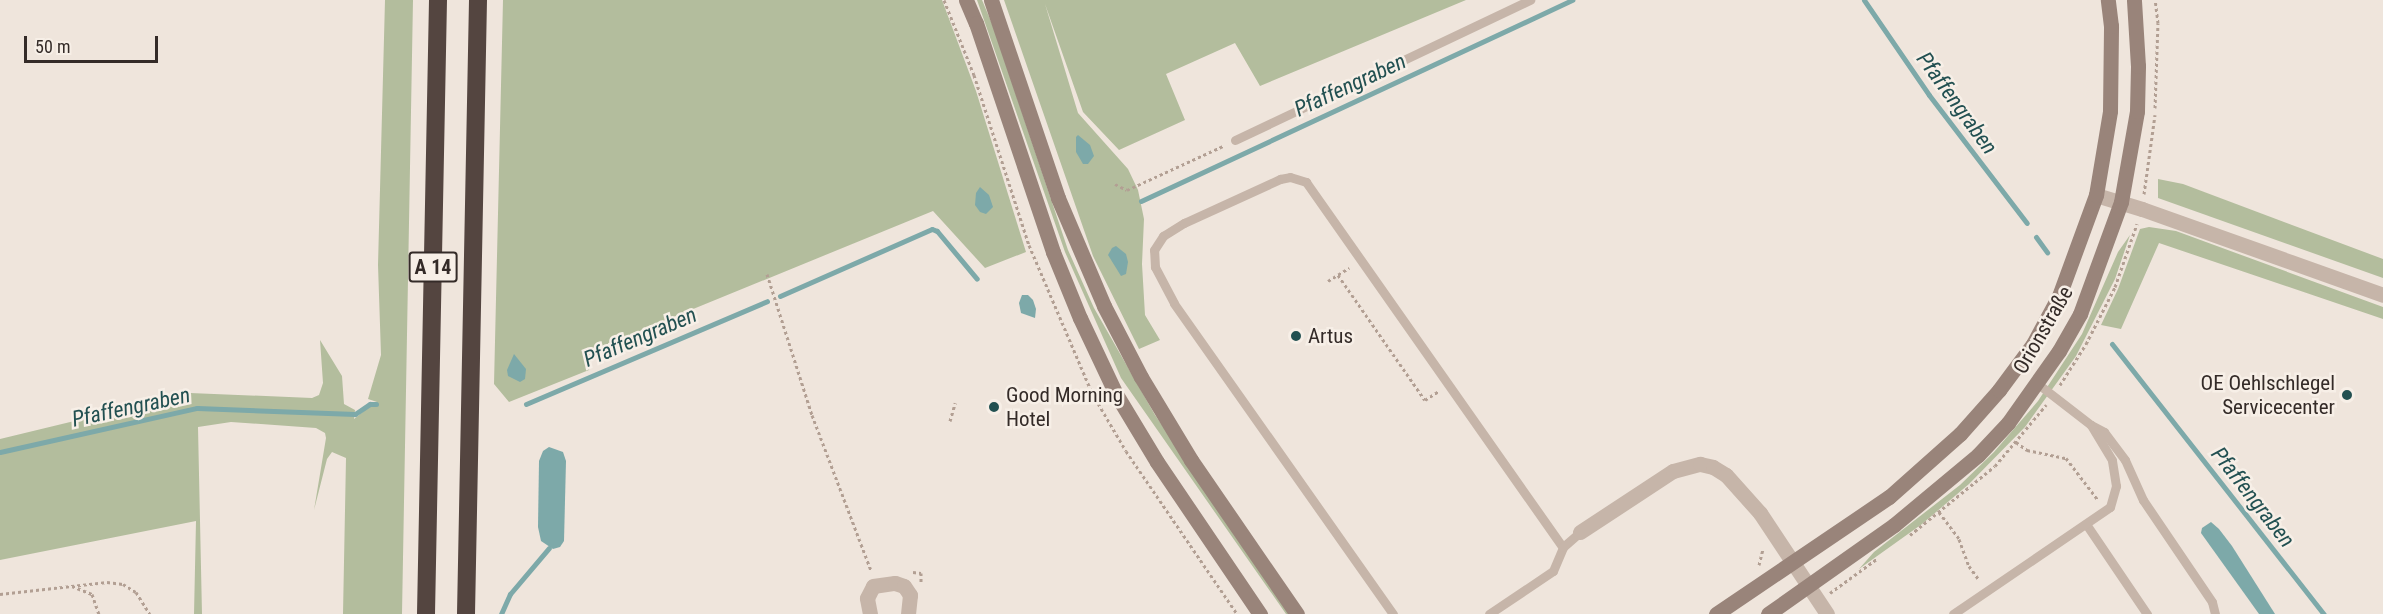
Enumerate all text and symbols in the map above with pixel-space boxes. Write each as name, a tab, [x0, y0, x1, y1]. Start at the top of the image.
scale bar	[27, 24, 160, 62]
text: 50 m	[35, 36, 70, 57]
water label: Pfaffengraben	[1911, 47, 2003, 159]
water label: Pfaffengraben	[1290, 48, 1410, 122]
road number: A 14	[408, 250, 458, 284]
street label: Orionstraße	[2008, 282, 2078, 378]
water label: Pfaffengraben	[580, 301, 700, 373]
place label: Artus	[1308, 323, 1353, 349]
marker: Artus	[1289, 329, 1303, 343]
place label: OE Oehlschlegel Servicecenter	[2201, 370, 2335, 420]
water label: Pfaffengraben	[70, 382, 192, 432]
place label: Good Morning Hotel	[1006, 382, 1123, 432]
marker: OE Oehlschlegel Servicecenter	[2340, 388, 2354, 402]
marker: Good Morning Hotel	[987, 400, 1001, 414]
water label: Pfaffengraben	[2206, 442, 2300, 552]

